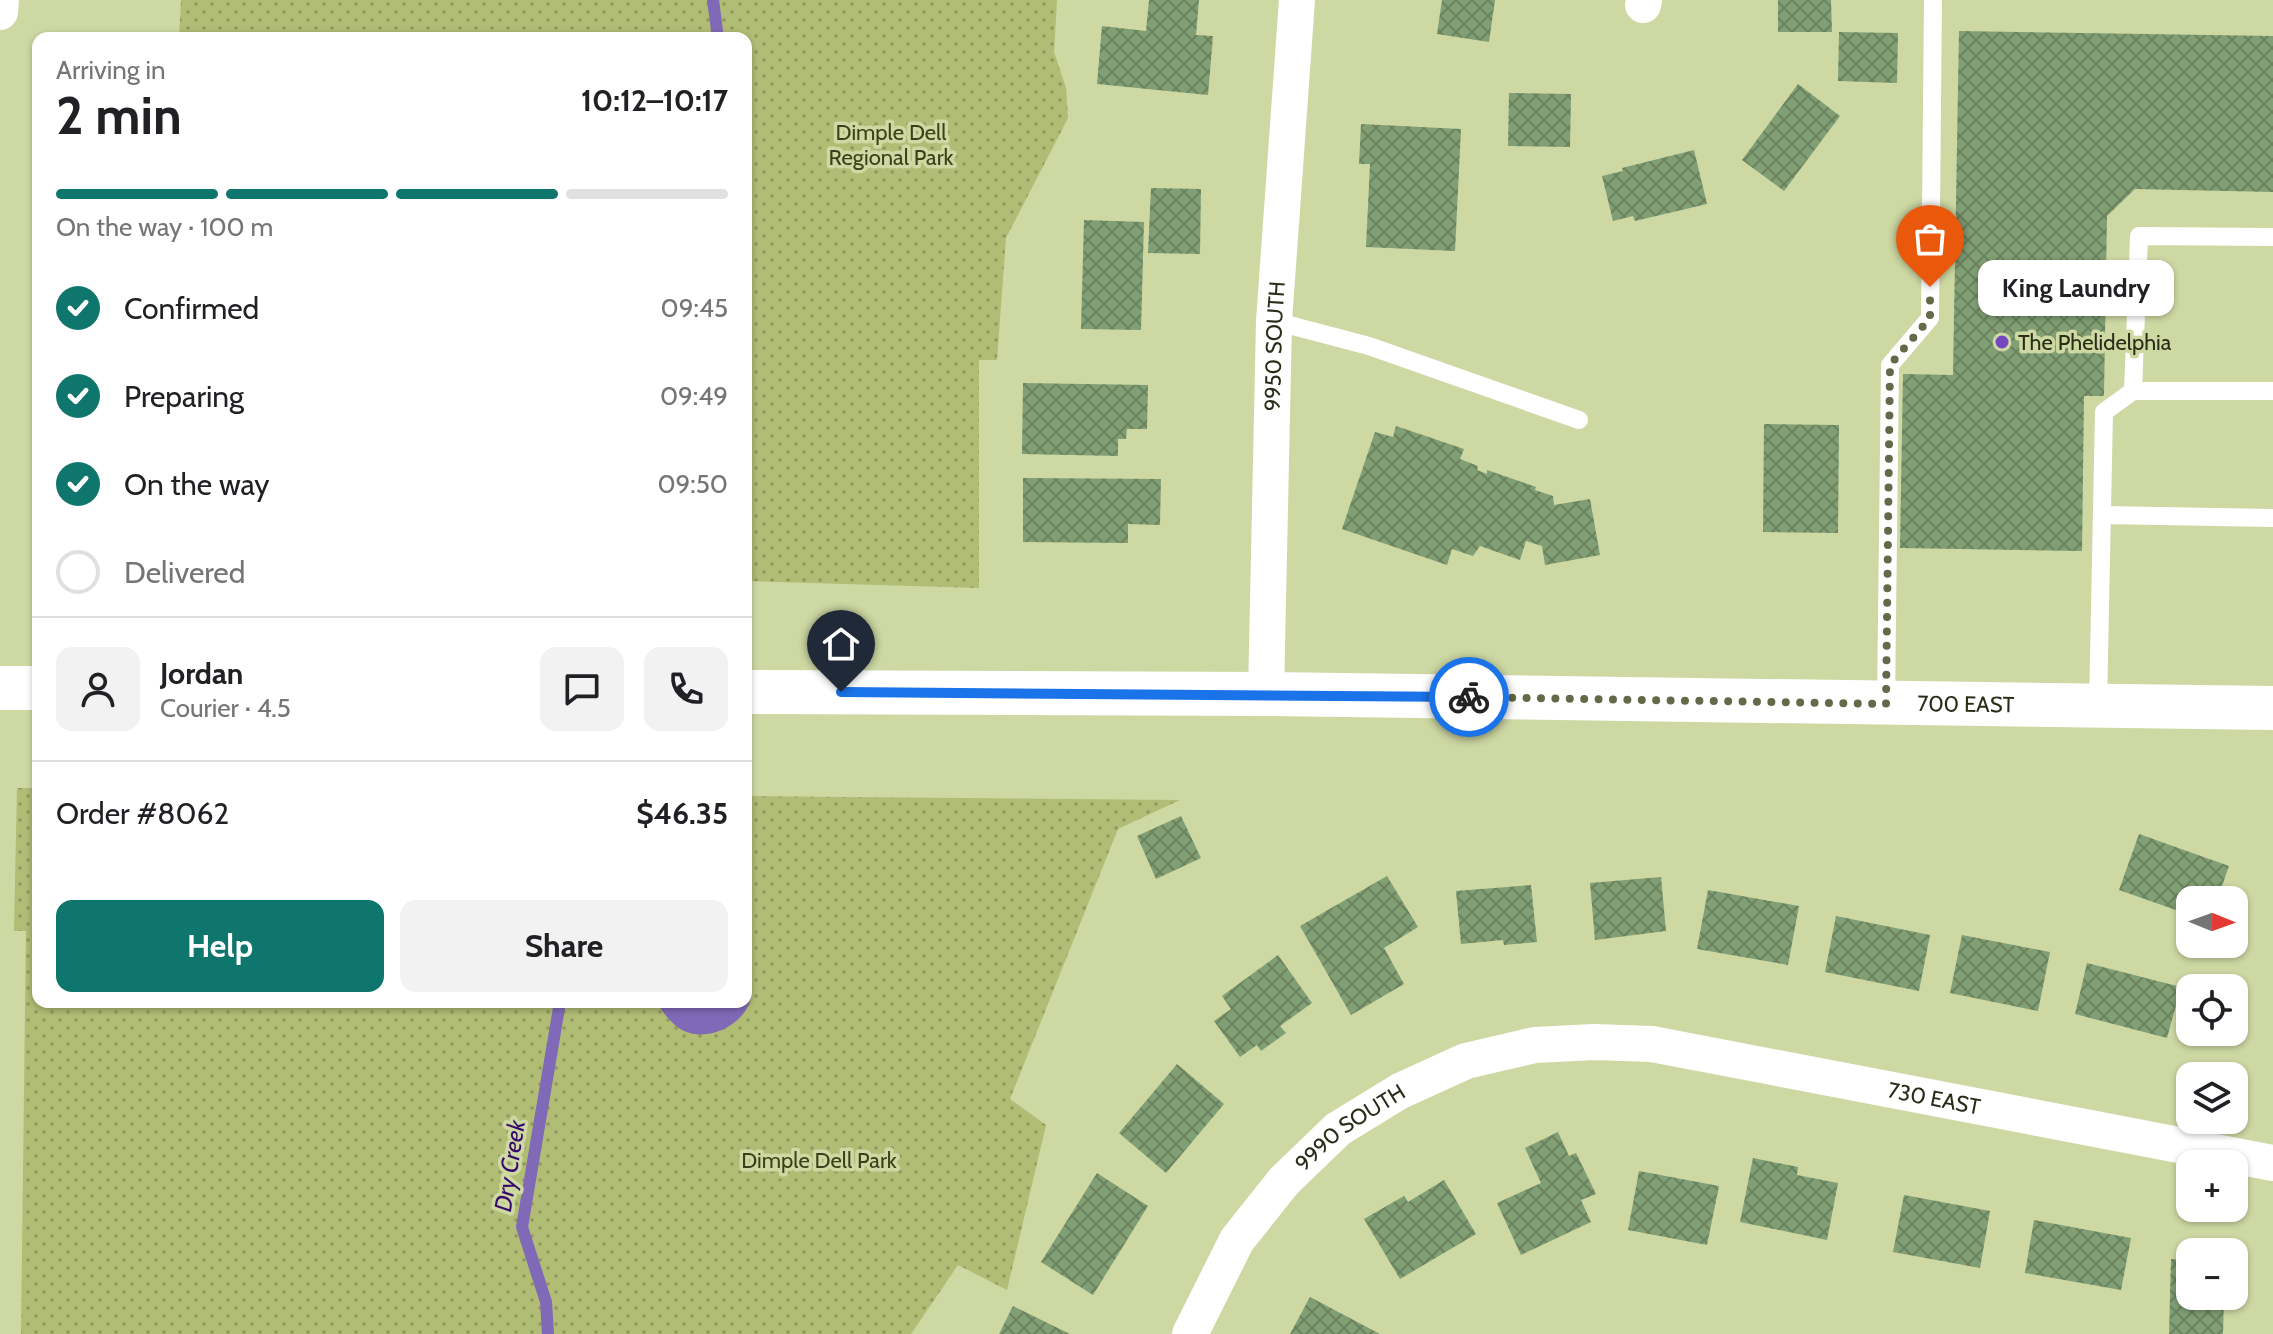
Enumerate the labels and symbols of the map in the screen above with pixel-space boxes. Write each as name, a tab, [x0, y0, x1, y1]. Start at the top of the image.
park label: Dimple Dell Regional Park	[829, 119, 954, 171]
pin	[1896, 205, 1964, 287]
callout: King Laundry	[1978, 259, 2174, 315]
street label: 9950 SOUTH	[1259, 280, 1291, 411]
place label: The Phelidelphia	[2018, 329, 2172, 356]
marker: The Phelidelphia	[1993, 333, 2011, 351]
pin	[807, 610, 875, 692]
courier	[1429, 657, 1509, 737]
street label: 700 EAST	[1917, 690, 2015, 718]
north arrow	[2176, 886, 2248, 958]
street label: 730 EAST	[1886, 1076, 1983, 1121]
street label: 9990 SOUTH	[1289, 1078, 1410, 1177]
water label: Dry Creek	[488, 1117, 531, 1214]
park label: Dimple Dell Park	[741, 1147, 897, 1174]

